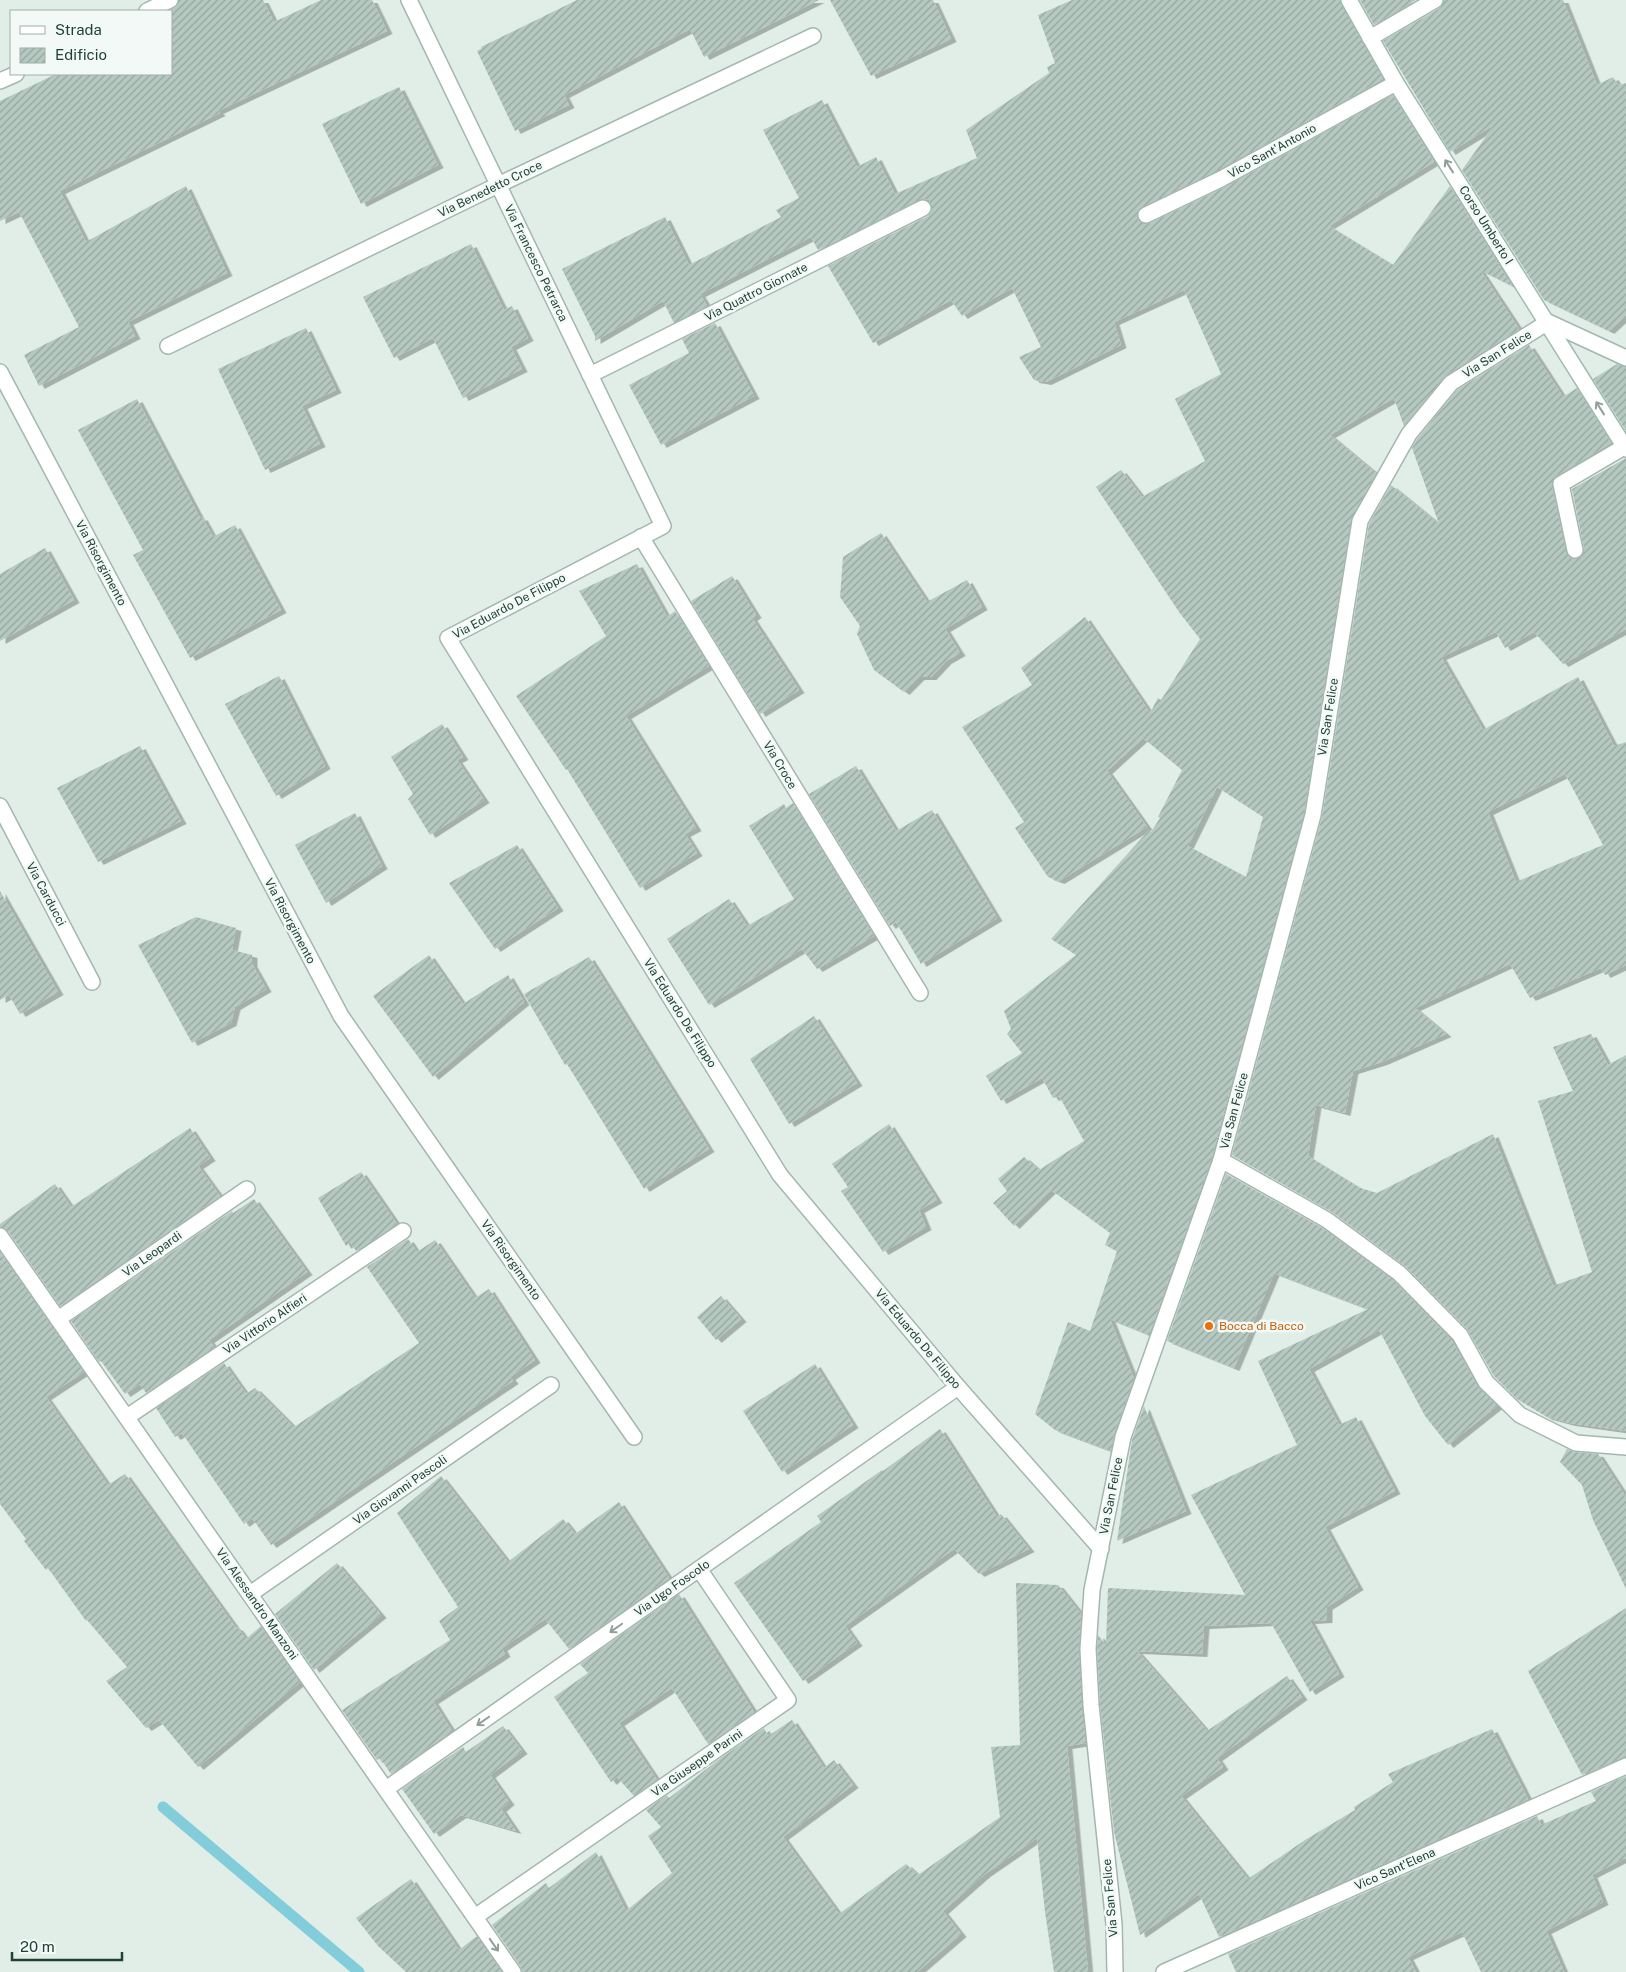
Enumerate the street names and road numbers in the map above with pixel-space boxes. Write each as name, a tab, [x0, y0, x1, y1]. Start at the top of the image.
street label: Vico Sant'Antonio	[1225, 121, 1319, 181]
street label: Via Benedetto Croce	[436, 158, 544, 220]
street label: Corso Umberto I	[1456, 183, 1516, 267]
street label: Via Francesco Petrarca	[502, 202, 570, 324]
street label: Via Quattro Giornate	[702, 260, 810, 324]
street label: Via San Felice	[1460, 327, 1534, 381]
street label: Via Risorgimento	[73, 518, 129, 608]
street label: Via Eduardo De Filippo	[450, 570, 568, 642]
street label: Via San Felice	[1315, 677, 1341, 757]
street label: Via Croce	[760, 738, 800, 792]
street label: Via Carducci	[23, 860, 69, 928]
street label: Via Risorgimento	[262, 876, 318, 966]
street label: Via Eduardo De Filippo	[641, 956, 719, 1070]
street label: Via San Felice	[1217, 1071, 1251, 1151]
street label: Via Risorgimento	[478, 1217, 544, 1303]
street label: Via Leopardi	[120, 1228, 184, 1280]
street label: Via Eduardo De Filippo	[872, 1286, 964, 1392]
street label: Via Vittorio Alfieri	[221, 1291, 310, 1357]
street label: Via Giovanni Pascoli	[350, 1452, 450, 1528]
street label: Via San Felice	[1097, 1456, 1125, 1536]
street label: Via Alessandro Manzoni	[213, 1546, 301, 1662]
street label: Via Ugo Foscolo	[632, 1557, 713, 1619]
street label: Via Giuseppe Parini	[649, 1726, 745, 1800]
street label: Vico Sant'Elena	[1353, 1845, 1437, 1893]
street label: Via San Felice	[1100, 1858, 1120, 1938]

